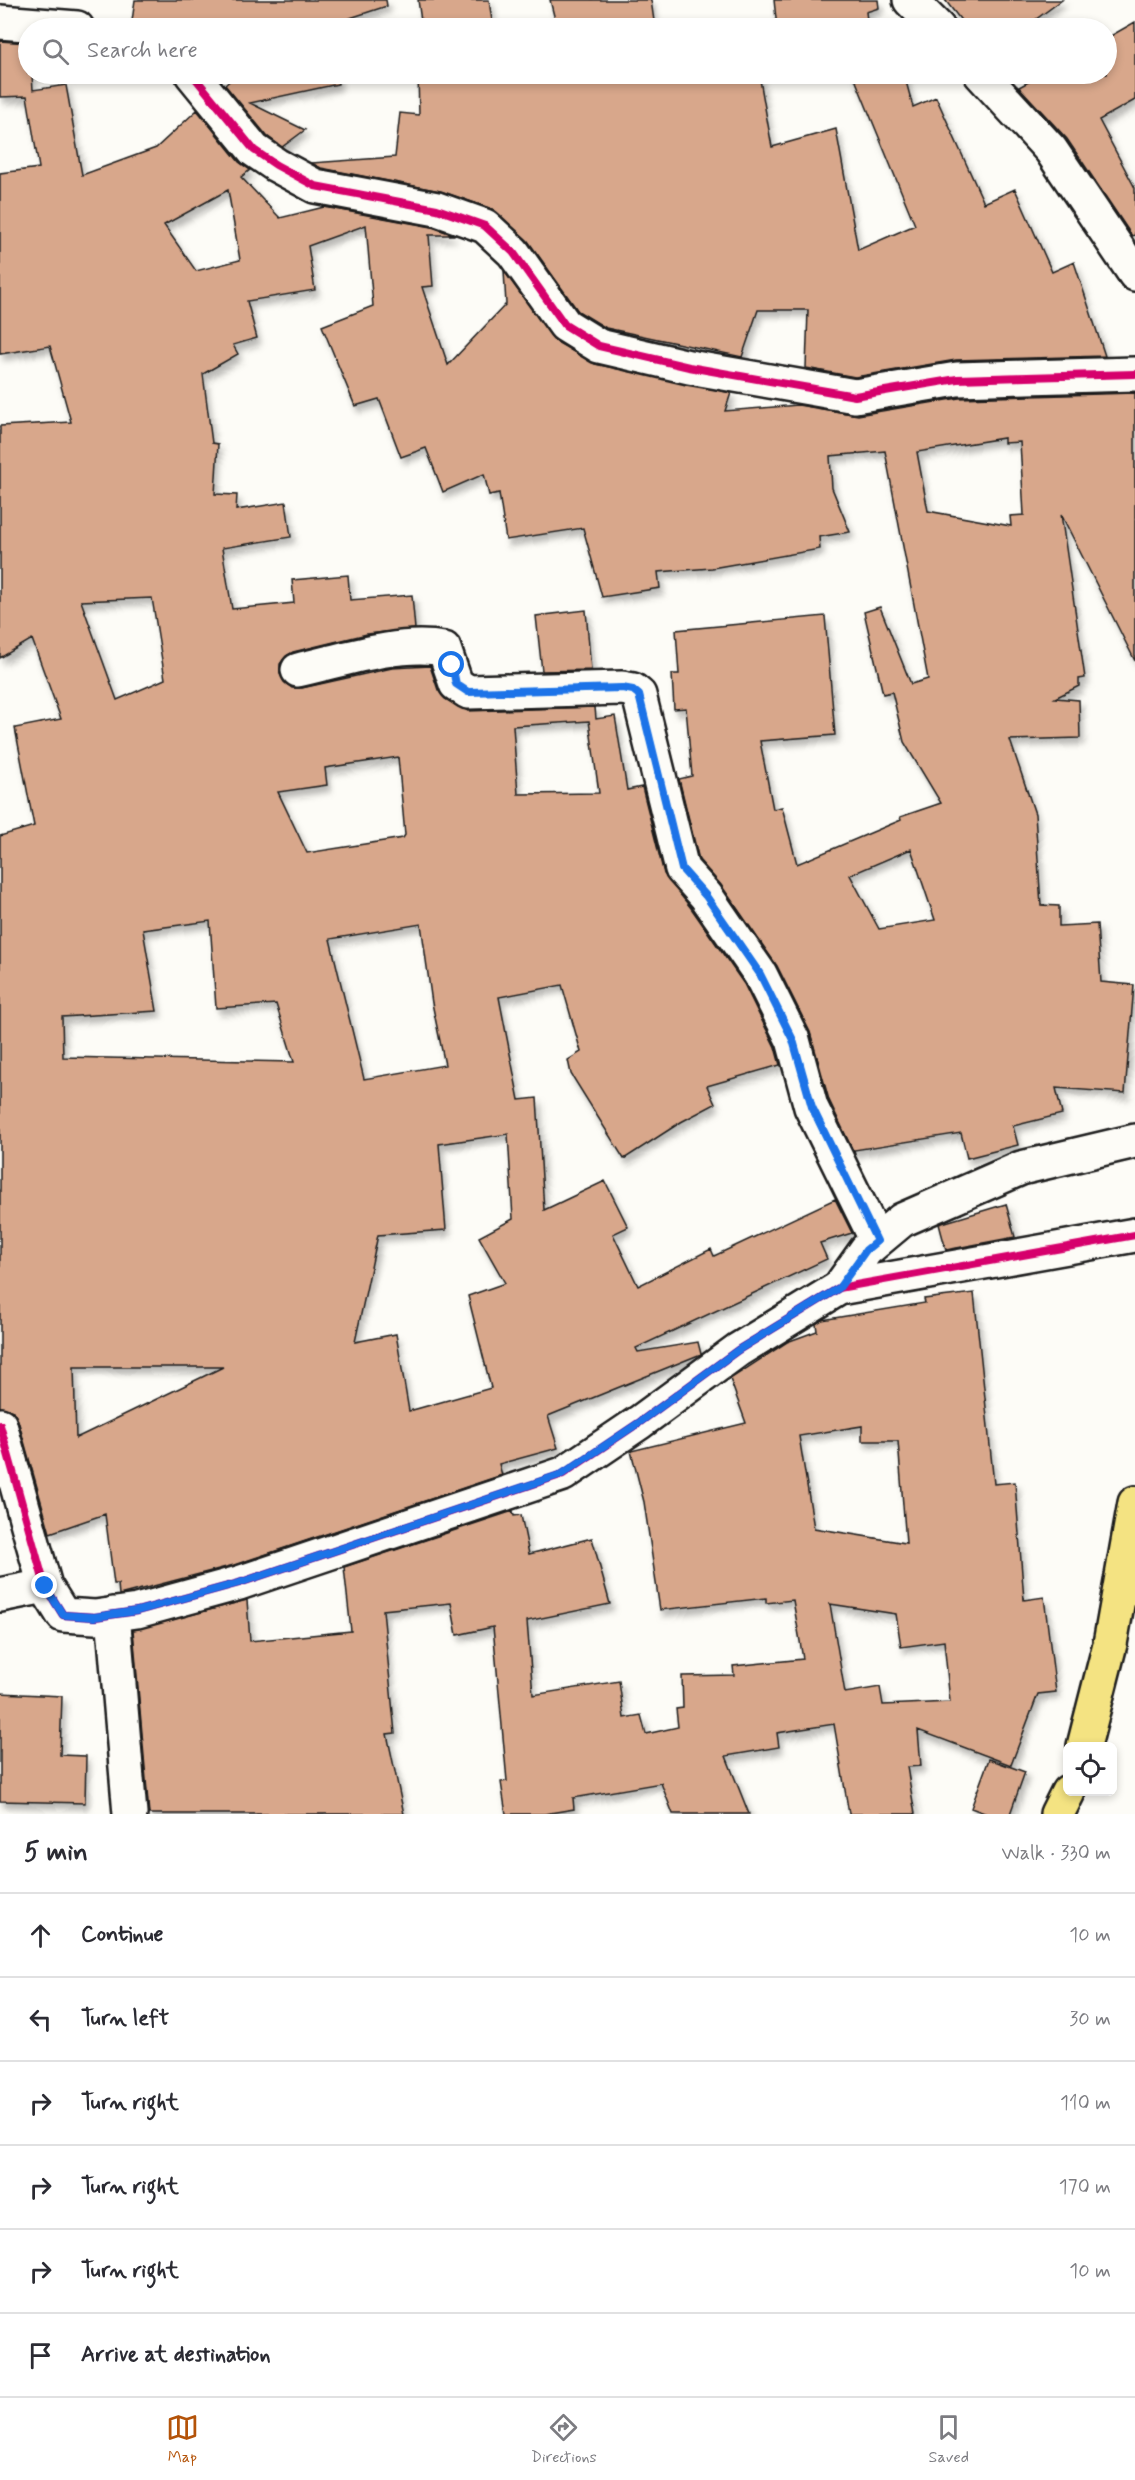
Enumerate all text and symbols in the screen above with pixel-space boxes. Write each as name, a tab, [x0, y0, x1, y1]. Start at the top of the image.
search box	[18, 18, 1117, 84]
icon: search	[39, 35, 72, 68]
text: Search here	[87, 37, 198, 65]
route start	[438, 651, 464, 677]
route end	[31, 1572, 57, 1598]
map controls	[1063, 1742, 1117, 1796]
button: locate	[1063, 1742, 1117, 1796]
text: 5 min	[24, 1836, 88, 1870]
text: Walk · 330 m	[1002, 1840, 1111, 1867]
icon: ahead	[24, 1919, 57, 1952]
text: Continue	[81, 1921, 163, 1949]
text: 10 m	[1069, 1922, 1111, 1949]
icon: left	[24, 2003, 57, 2036]
text: Turn left	[81, 2005, 169, 2033]
text: 30 m	[1069, 2006, 1111, 2033]
icon: right	[24, 2087, 57, 2120]
text: Turn right	[81, 2089, 179, 2117]
text: 110 m	[1060, 2090, 1111, 2117]
icon: right	[24, 2171, 57, 2204]
text: Turn right	[81, 2173, 179, 2201]
text: 170 m	[1059, 2174, 1111, 2201]
icon: right	[24, 2255, 57, 2288]
text: Turn right	[81, 2257, 179, 2285]
text: 10 m	[1069, 2258, 1111, 2285]
icon: arrive	[24, 2339, 57, 2372]
text: Arrive at destination	[81, 2341, 271, 2369]
tab: Map	[166, 2411, 199, 2468]
tab: Directions	[531, 2411, 597, 2468]
tab: Saved	[929, 2411, 969, 2468]

